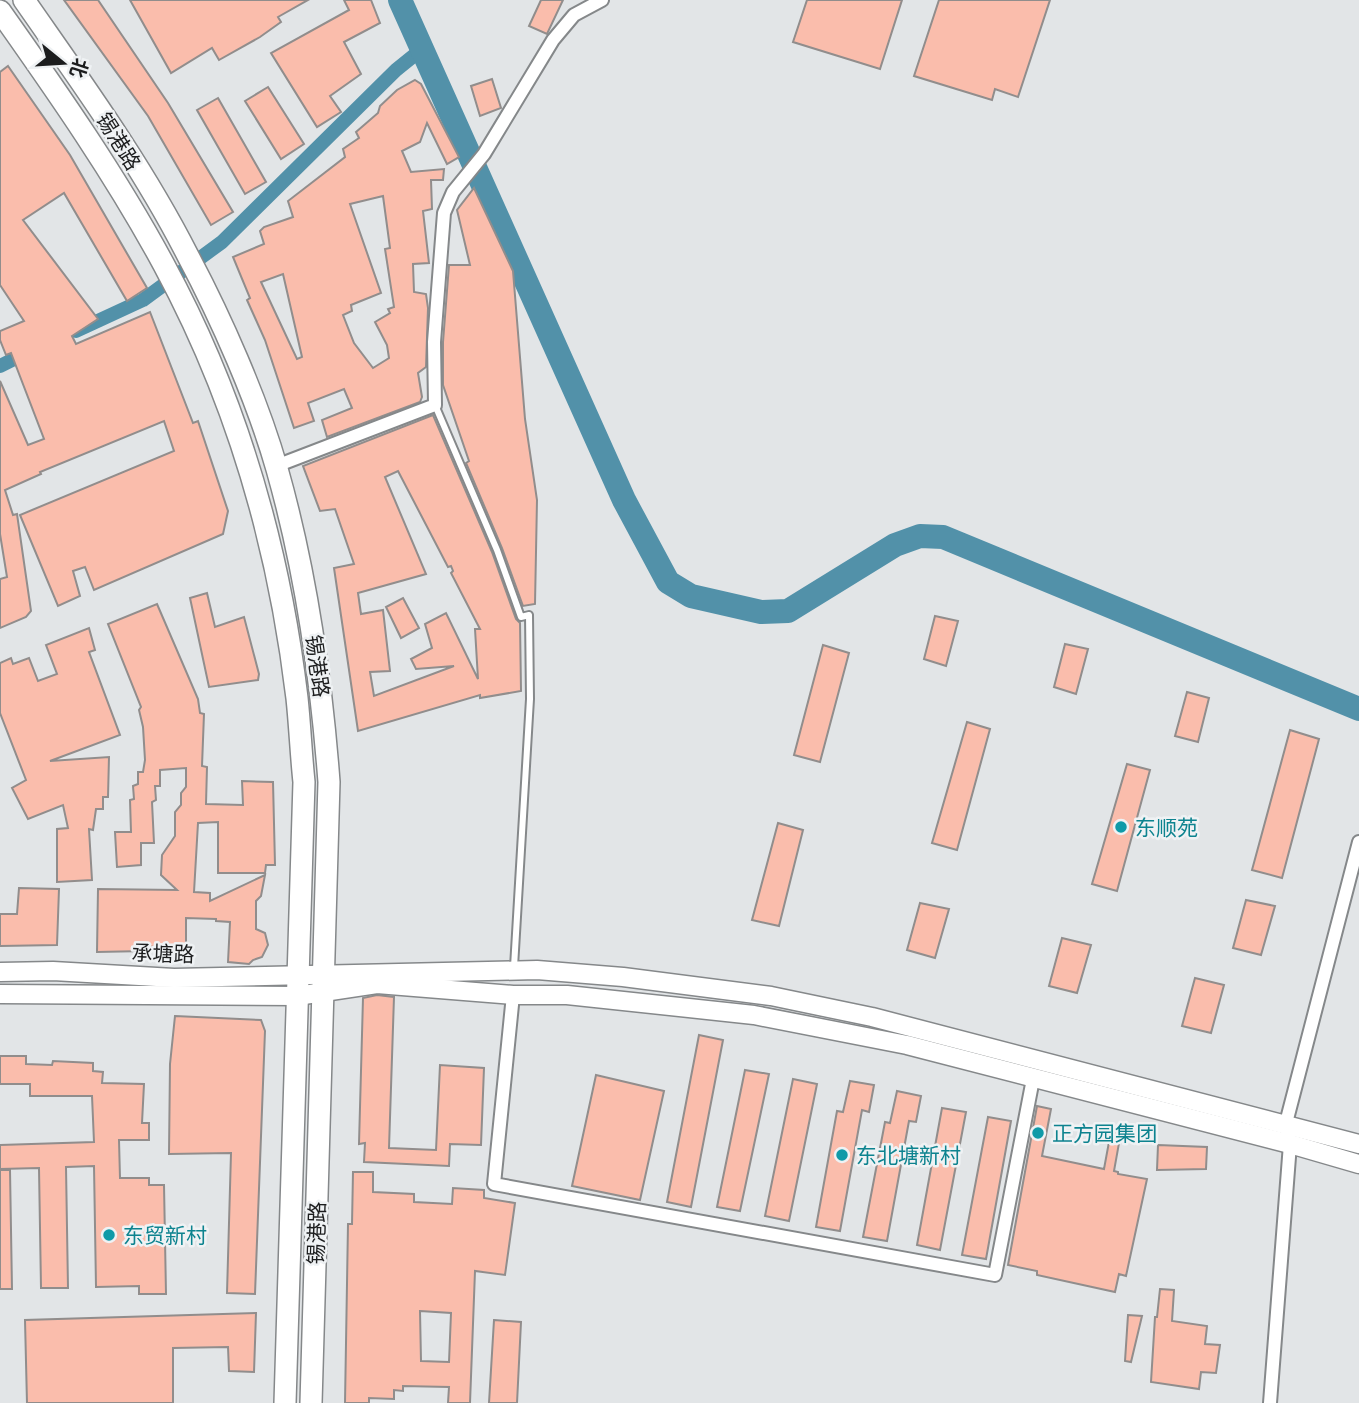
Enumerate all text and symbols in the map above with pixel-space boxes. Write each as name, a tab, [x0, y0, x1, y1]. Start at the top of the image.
north arrow	[28, 28, 98, 98]
text: 北	[66, 56, 94, 81]
street label: 锡港路	[91, 107, 147, 175]
street label: 锡港路	[301, 633, 335, 699]
place label: 东顺苑	[1135, 814, 1198, 840]
marker: 东顺苑	[1113, 819, 1129, 835]
street label: 承塘路	[131, 939, 195, 967]
place label: 正方园集团	[1052, 1120, 1157, 1146]
marker: 正方园集团	[1030, 1125, 1046, 1141]
place label: 东北塘新村	[856, 1142, 961, 1168]
marker: 东北塘新村	[834, 1147, 850, 1163]
street label: 锡港路	[302, 1201, 330, 1265]
place label: 东贸新村	[123, 1222, 207, 1248]
marker: 东贸新村	[101, 1227, 117, 1243]

